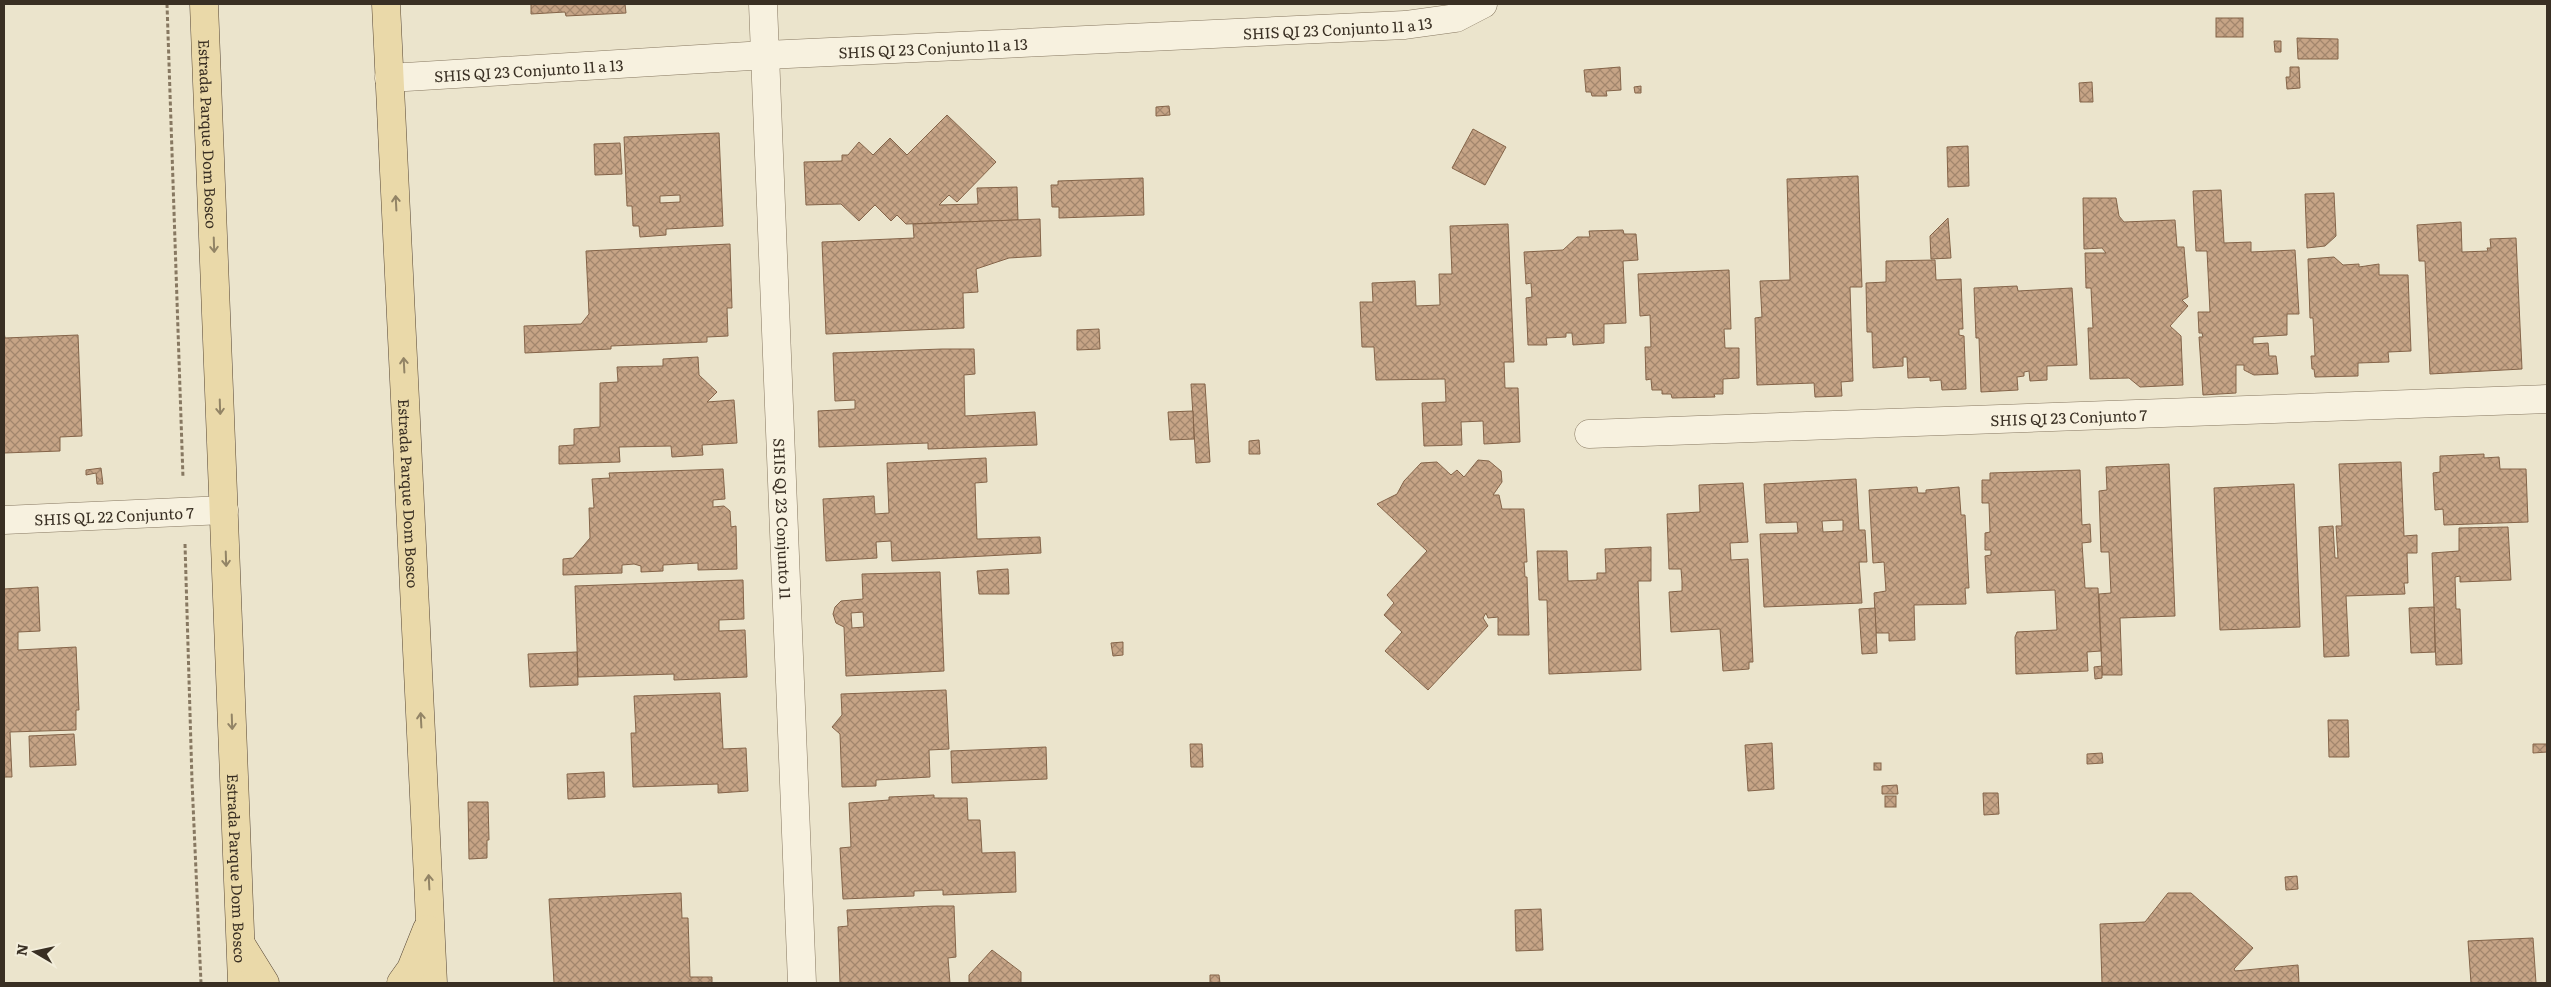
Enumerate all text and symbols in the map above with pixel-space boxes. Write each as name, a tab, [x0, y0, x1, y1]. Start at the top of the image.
street label: SHIS QI 23 Conjunto 11 a 13	[1242, 10, 1434, 44]
street label: SHIS QI 23 Conjunto 11 a 13	[838, 31, 1028, 63]
street label: Estrada Parque Dom Bosco	[194, 39, 224, 229]
street label: SHIS QI 23 Conjunto 11 a 13	[433, 52, 624, 87]
one-way arrow	[391, 195, 400, 211]
one-way arrow	[209, 237, 218, 253]
one-way arrow	[399, 357, 408, 373]
street label: Estrada Parque Dom Bosco	[393, 398, 426, 589]
one-way arrow	[216, 399, 225, 415]
street label: SHIS QI 23 Conjunto 7	[1990, 402, 2148, 431]
street label: SHIS QI 23 Conjunto 11	[769, 437, 798, 600]
street label: SHIS QL 22 Conjunto 7	[34, 500, 195, 530]
one-way arrow	[222, 551, 231, 567]
one-way arrow	[417, 712, 426, 728]
one-way arrow	[228, 713, 237, 729]
street label: Estrada Parque Dom Bosco	[222, 773, 253, 964]
one-way arrow	[425, 874, 434, 890]
north arrow	[10, 927, 60, 977]
text: N	[10, 942, 32, 957]

